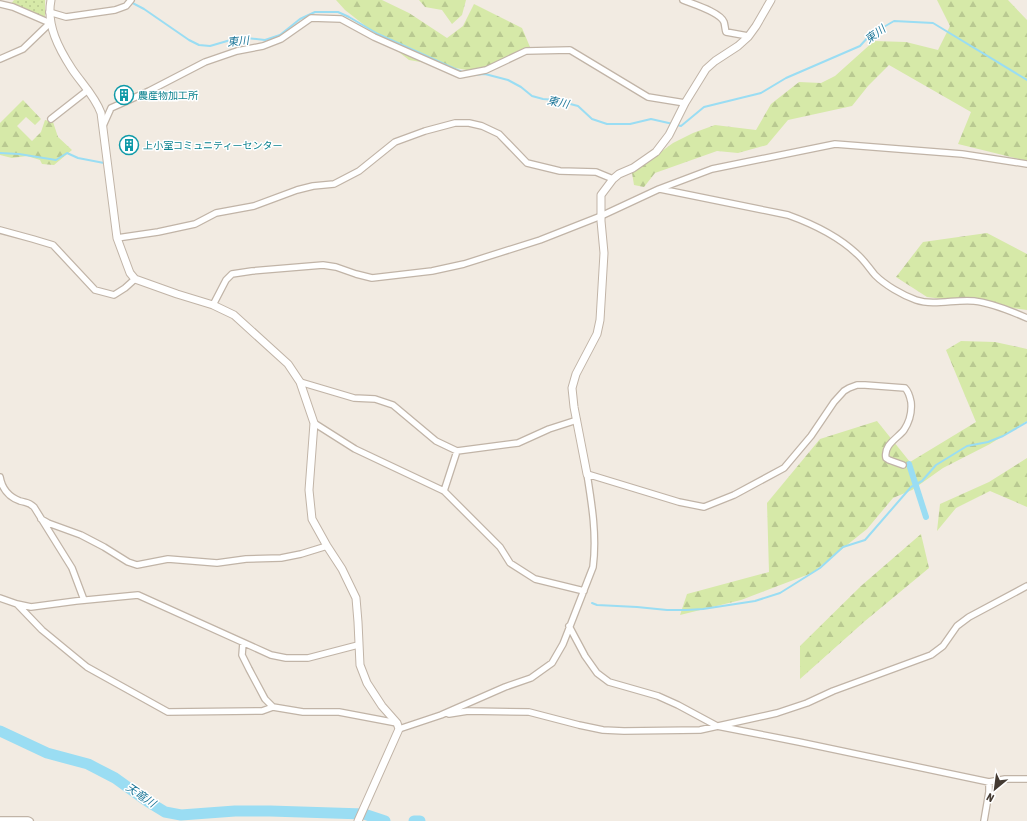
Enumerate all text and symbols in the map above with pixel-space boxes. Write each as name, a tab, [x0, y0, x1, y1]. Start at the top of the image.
water label: 東川	[863, 22, 888, 45]
water label: 東川	[227, 34, 250, 48]
building icon: 農産物加工所	[113, 84, 135, 106]
place label: 農産物加工所	[138, 90, 198, 101]
water label: 東川	[546, 94, 571, 110]
building icon: 上小室コミュニティーセンター	[118, 134, 140, 156]
place label: 上小室コミュニティーセンター	[143, 140, 282, 151]
north arrow	[975, 769, 1015, 809]
water label: 天竜川	[124, 781, 159, 810]
text: N	[984, 791, 996, 805]

